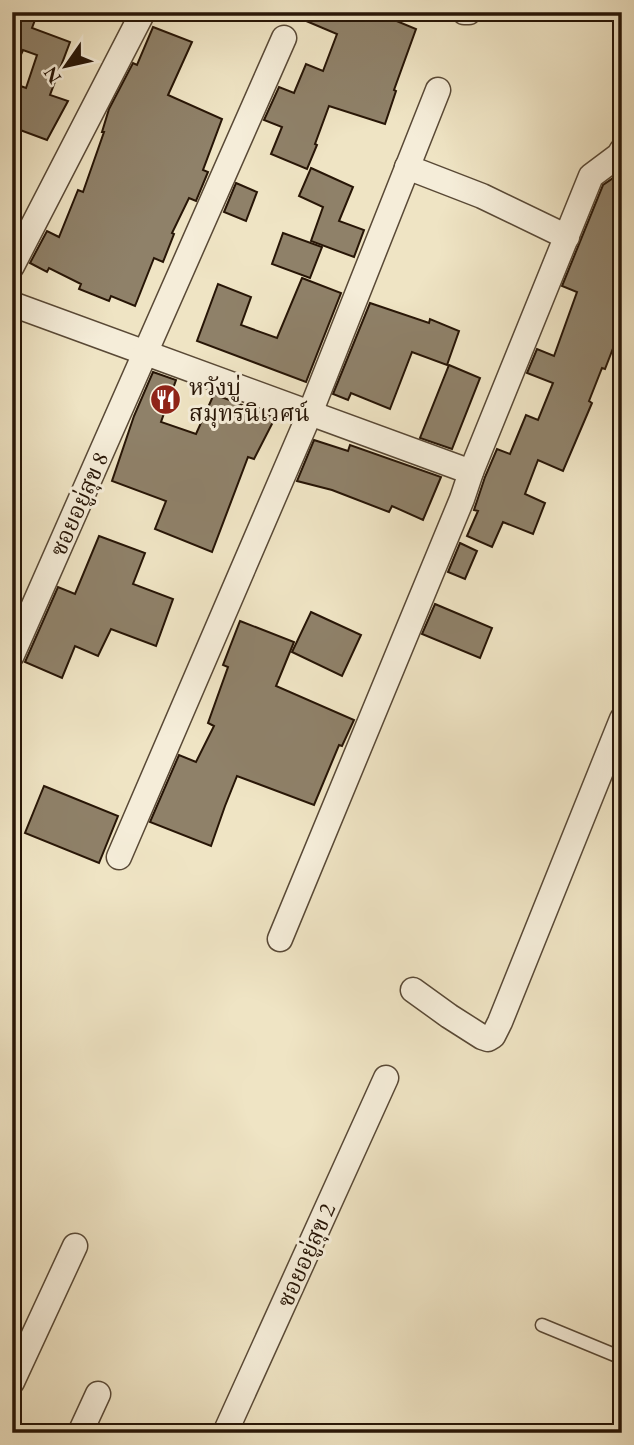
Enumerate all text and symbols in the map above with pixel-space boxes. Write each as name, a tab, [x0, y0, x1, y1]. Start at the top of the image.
north arrow	[32, 32, 102, 102]
text: N	[37, 61, 67, 89]
place label: หวังบู่ สมุทรนิเวศน์	[189, 372, 310, 428]
restaurant icon: หวังบู่ สมุทรนิเวศน์	[149, 383, 183, 417]
street label: ซอยอยู่สุข 8	[43, 447, 115, 561]
street label: ซอยอยู่สุข 2	[270, 1198, 342, 1312]

